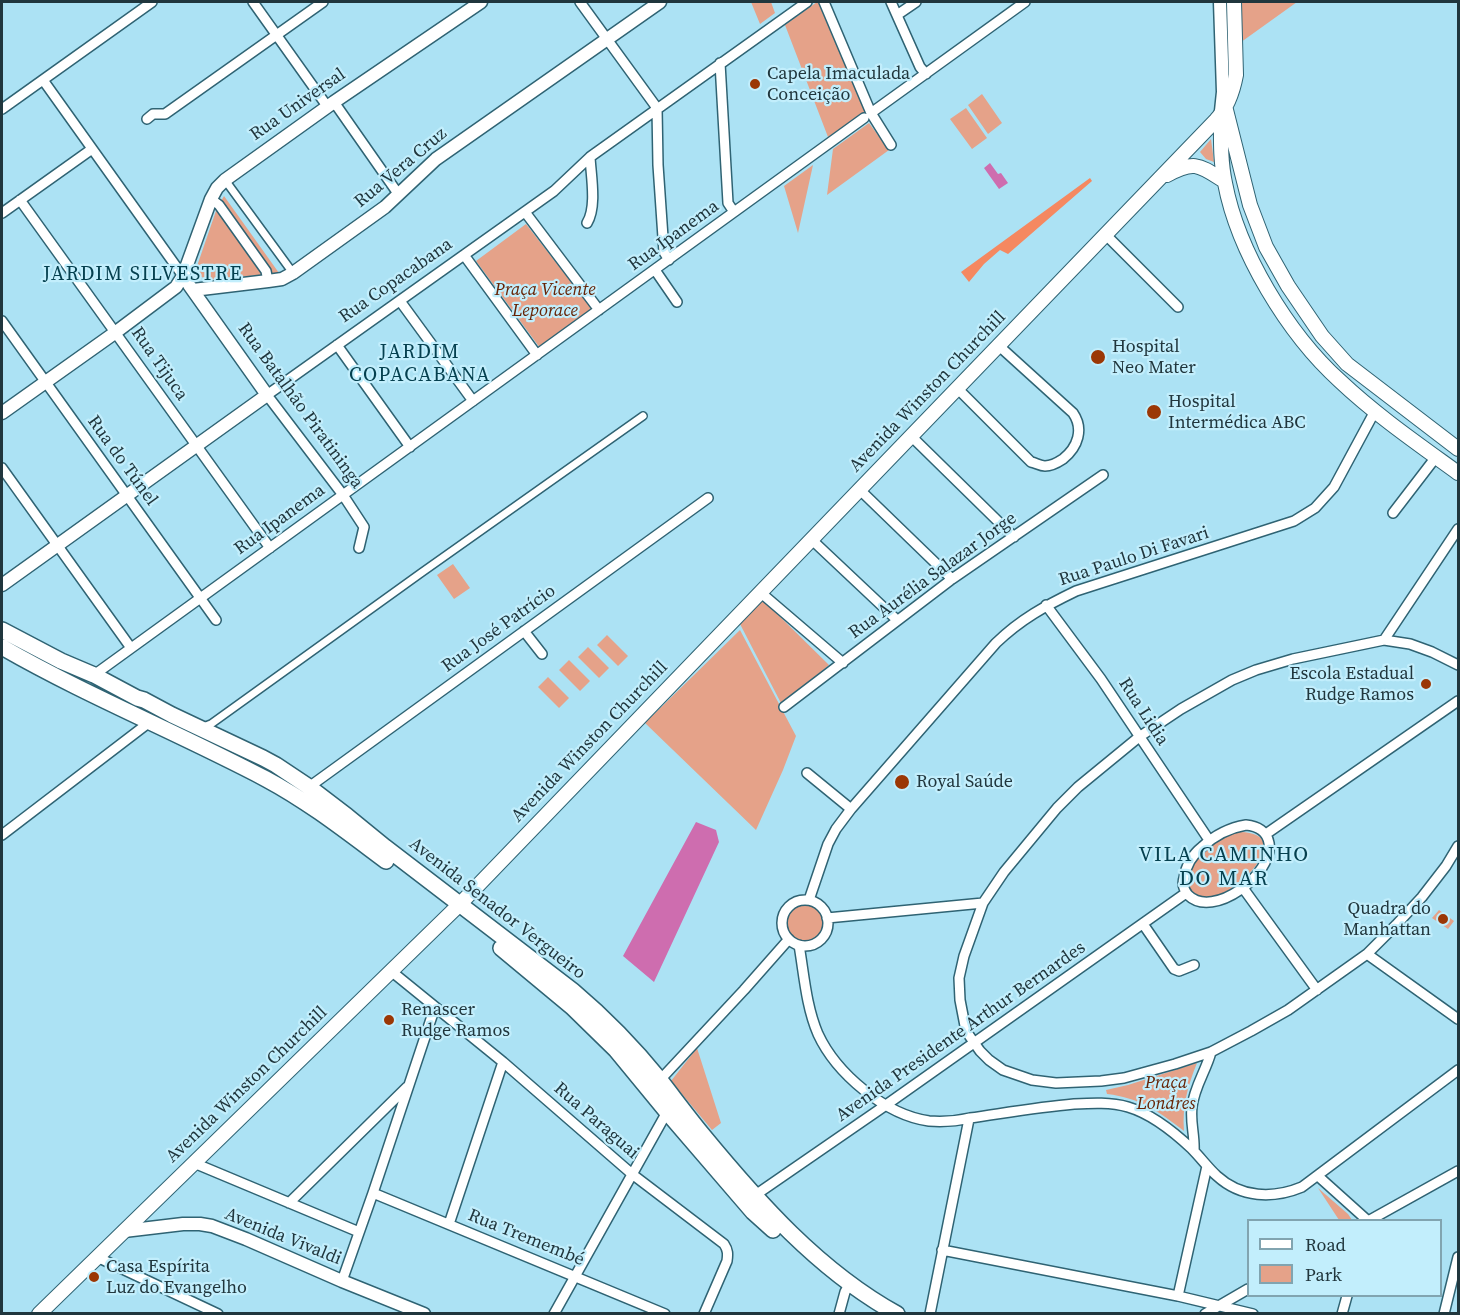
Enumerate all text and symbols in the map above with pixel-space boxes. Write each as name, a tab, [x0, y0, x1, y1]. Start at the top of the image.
place label: Capela Imaculada Conceição	[767, 63, 910, 106]
street label: Rua Universal	[246, 64, 350, 146]
marker: Capela Imaculada Conceição	[748, 77, 762, 91]
street label: Rua Vera Cruz	[350, 123, 452, 213]
street label: Rua Ipanema	[625, 196, 723, 276]
street label: Rua Copacabana	[335, 234, 457, 328]
district label: JARDIM SILVESTRE	[43, 263, 243, 287]
park label: Praça Vicente Leporace	[495, 279, 595, 322]
street label: Avenida Winston Churchill	[845, 307, 1011, 477]
street label: Rua Batalhão Piratininga	[233, 319, 367, 493]
street label: Rua Tijuca	[126, 323, 192, 405]
place label: Hospital Neo Mater	[1112, 336, 1196, 378]
district label: JARDIM COPACABANA	[349, 341, 491, 388]
marker: Hospital Neo Mater	[1089, 348, 1107, 366]
place label: Hospital Intermédica ABC	[1168, 391, 1306, 434]
marker: Hospital Intermédica ABC	[1145, 403, 1163, 421]
street label: Rua do Túnel	[82, 412, 162, 510]
street label: Rua Ipanema	[231, 480, 329, 560]
street label: Rua Aurélia Salazar Jorge	[845, 508, 1021, 644]
street label: Rua Paulo Di Favari	[1056, 523, 1212, 591]
street label: Rua José Patrício	[438, 580, 560, 678]
street label: Avenida Winston Churchill	[507, 657, 673, 827]
place label: Escola Estadual Rudge Ramos	[1290, 663, 1414, 706]
street label: Rua Lidia	[1113, 674, 1173, 750]
marker: Escola Estadual Rudge Ramos	[1419, 677, 1433, 691]
place label: Royal Saúde	[916, 771, 1013, 793]
marker: Royal Saúde	[893, 773, 911, 791]
street label: Avenida Senador Vergueiro	[405, 833, 589, 985]
district label: VILA CAMINHO DO MAR	[1138, 843, 1310, 893]
place label: Quadra do Manhattan	[1343, 898, 1431, 940]
marker: Quadra do Manhattan	[1436, 912, 1450, 926]
street label: Avenida Presidente Arthur Bernardes	[832, 937, 1090, 1127]
place label: Renascer Rudge Ramos	[401, 999, 510, 1042]
street label: Avenida Winston Churchill	[162, 1002, 332, 1168]
marker: Renascer Rudge Ramos	[382, 1013, 396, 1027]
park label: Praça Londres	[1136, 1072, 1196, 1114]
street label: Rua Paraguai	[549, 1078, 643, 1164]
street label: Avenida Vivaldi	[221, 1204, 345, 1270]
street label: Rua Tremembé	[465, 1205, 587, 1271]
legend	[1247, 1219, 1442, 1297]
text: Road	[1305, 1232, 1346, 1257]
place label: Casa Espírita Luz do Evangelho	[106, 1256, 247, 1298]
text: Park	[1305, 1262, 1342, 1287]
marker: Casa Espírita Luz do Evangelho	[87, 1270, 101, 1284]

